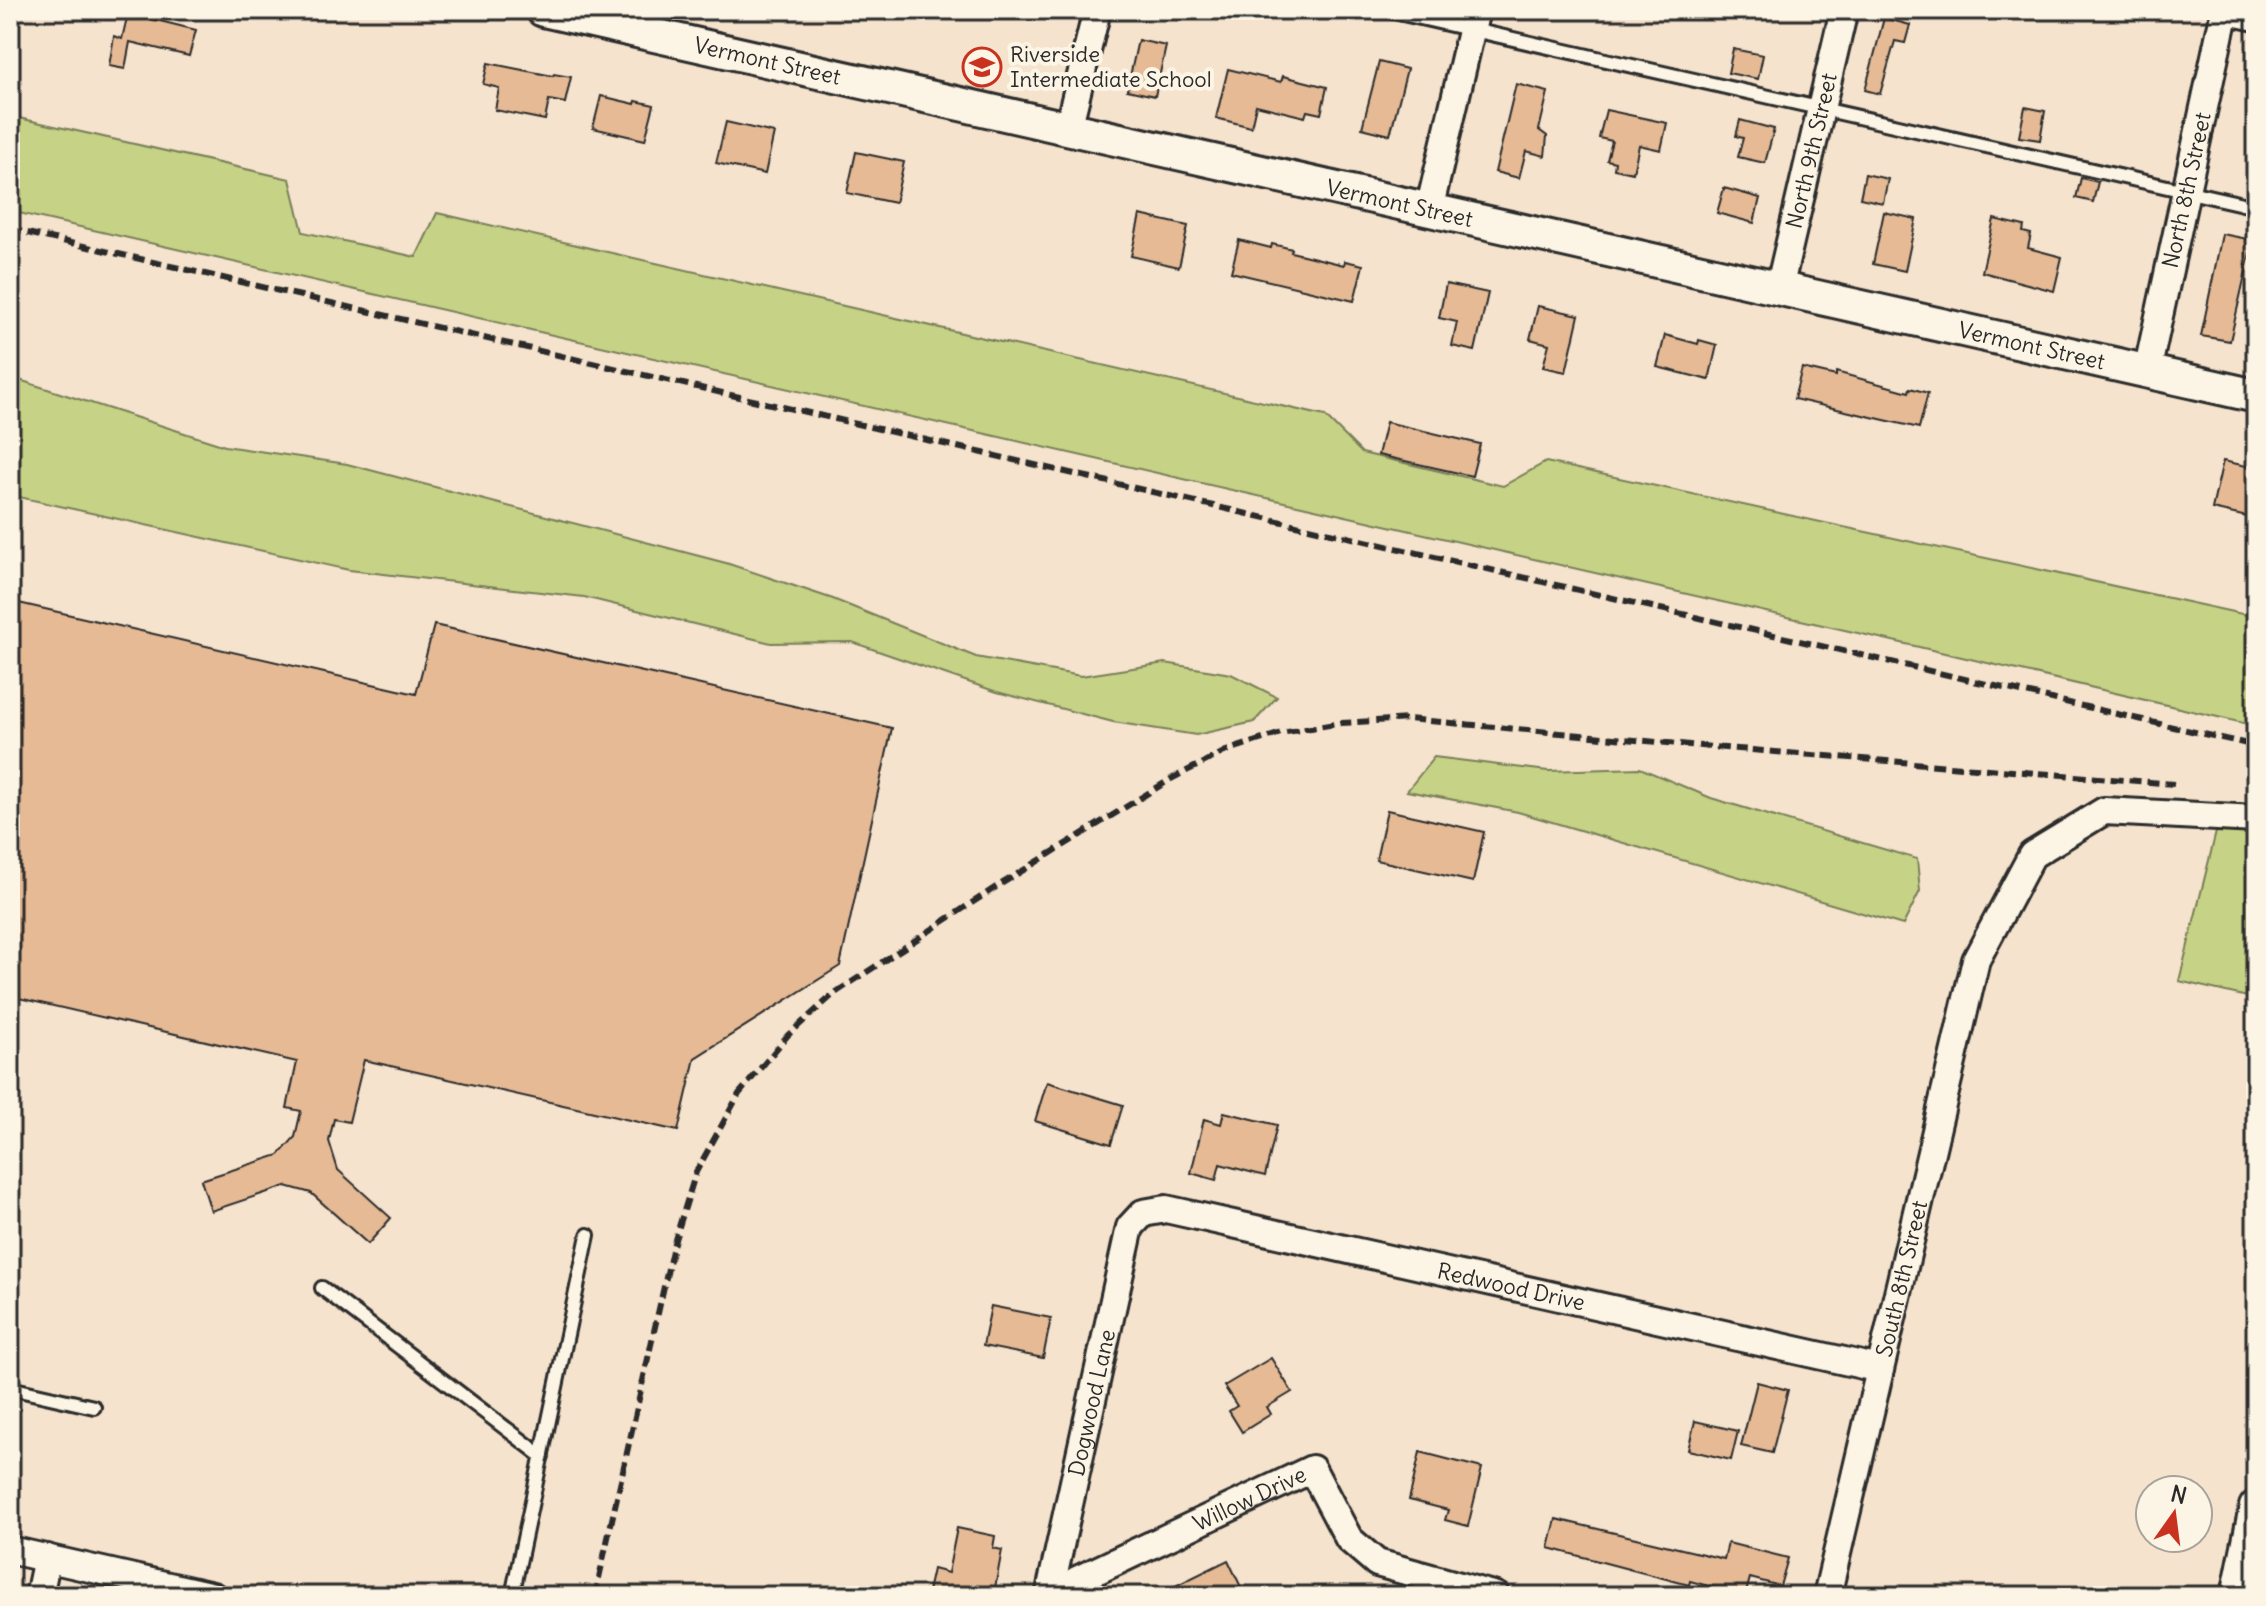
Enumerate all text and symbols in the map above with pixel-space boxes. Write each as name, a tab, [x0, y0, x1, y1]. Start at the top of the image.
street label: Vermont Street	[691, 30, 843, 91]
place label: Riverside Intermediate School	[1010, 40, 1212, 93]
school or university icon: Riverside Intermediate School	[961, 46, 1003, 88]
street label: North 9th Street	[1780, 70, 1843, 231]
street label: North 8th Street	[2156, 110, 2217, 271]
street label: Vermont Street	[1324, 173, 1475, 233]
street label: Vermont Street	[1956, 315, 2108, 376]
street label: South 8th Street	[1870, 1198, 1933, 1360]
street label: Redwood Drive	[1435, 1256, 1588, 1316]
street label: Dogwood Lane	[1062, 1327, 1121, 1479]
street label: Willow Drive	[1188, 1460, 1310, 1537]
north arrow	[2134, 1474, 2214, 1554]
text: N	[2168, 1479, 2190, 1510]

